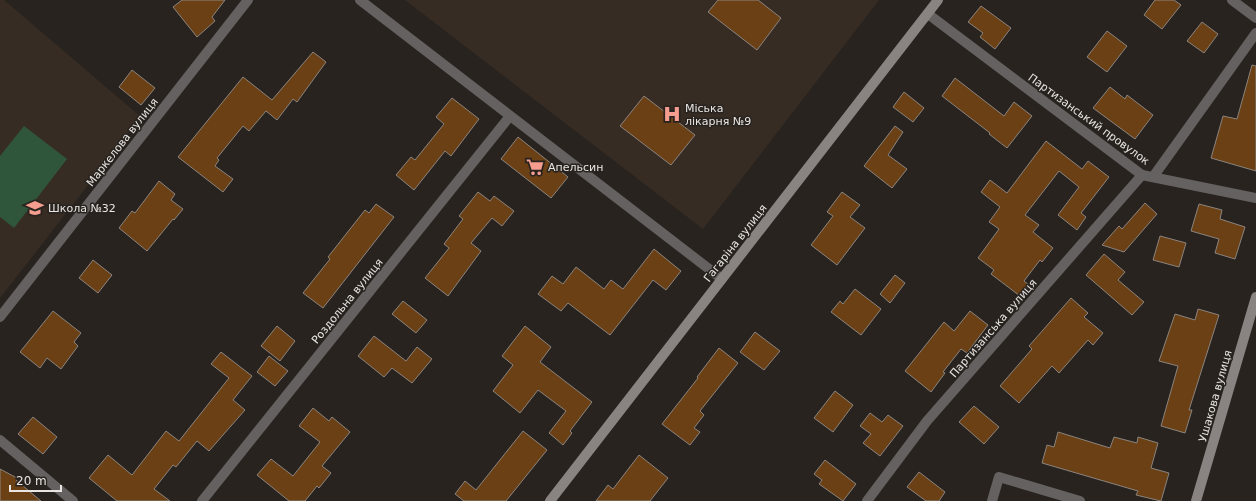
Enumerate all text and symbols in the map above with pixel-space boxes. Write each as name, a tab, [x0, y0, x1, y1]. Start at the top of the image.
street label: Партизанський провулок	[1026, 71, 1152, 168]
street label: Маркелова вулиця	[84, 96, 161, 189]
place label: Міська лікарня №9	[685, 102, 751, 128]
hospital icon: Міська лікарня №9	[662, 104, 682, 124]
supermarket icon: Апельсин	[525, 157, 545, 177]
place label: Апельсин	[548, 161, 603, 174]
school or university icon: Школа №32	[25, 198, 45, 218]
place label: Школа №32	[48, 202, 116, 215]
street label: Гагаріна вулиця	[701, 202, 770, 285]
street label: Роздольна вулиця	[309, 256, 386, 347]
street label: Партизанська вулиця	[947, 277, 1040, 380]
street label: Ушакова вулиця	[1196, 349, 1235, 444]
scale bar	[10, 467, 61, 493]
text: 20 m	[16, 474, 47, 488]

